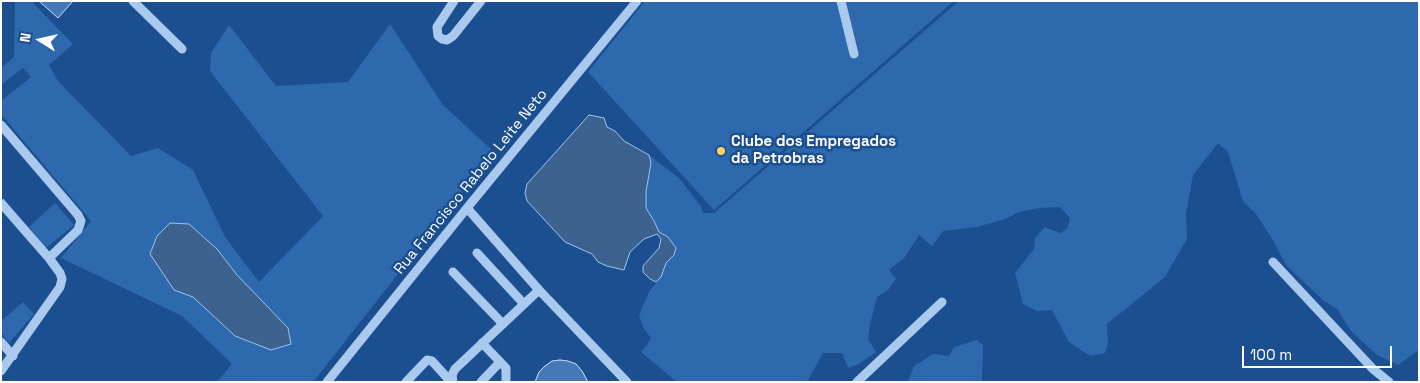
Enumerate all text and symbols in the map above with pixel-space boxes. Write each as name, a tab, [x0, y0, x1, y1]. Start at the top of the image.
north arrow	[15, 15, 65, 65]
text: N	[16, 31, 35, 44]
street label: Rua Francisco Rabelo Leite Neto	[391, 86, 551, 278]
place label: Clube dos Empregados da Petrobras	[731, 133, 896, 168]
marker: Clube dos Empregados da Petrobras	[715, 145, 727, 157]
scale bar	[1245, 336, 1395, 368]
text: 100 m	[1250, 345, 1292, 364]

